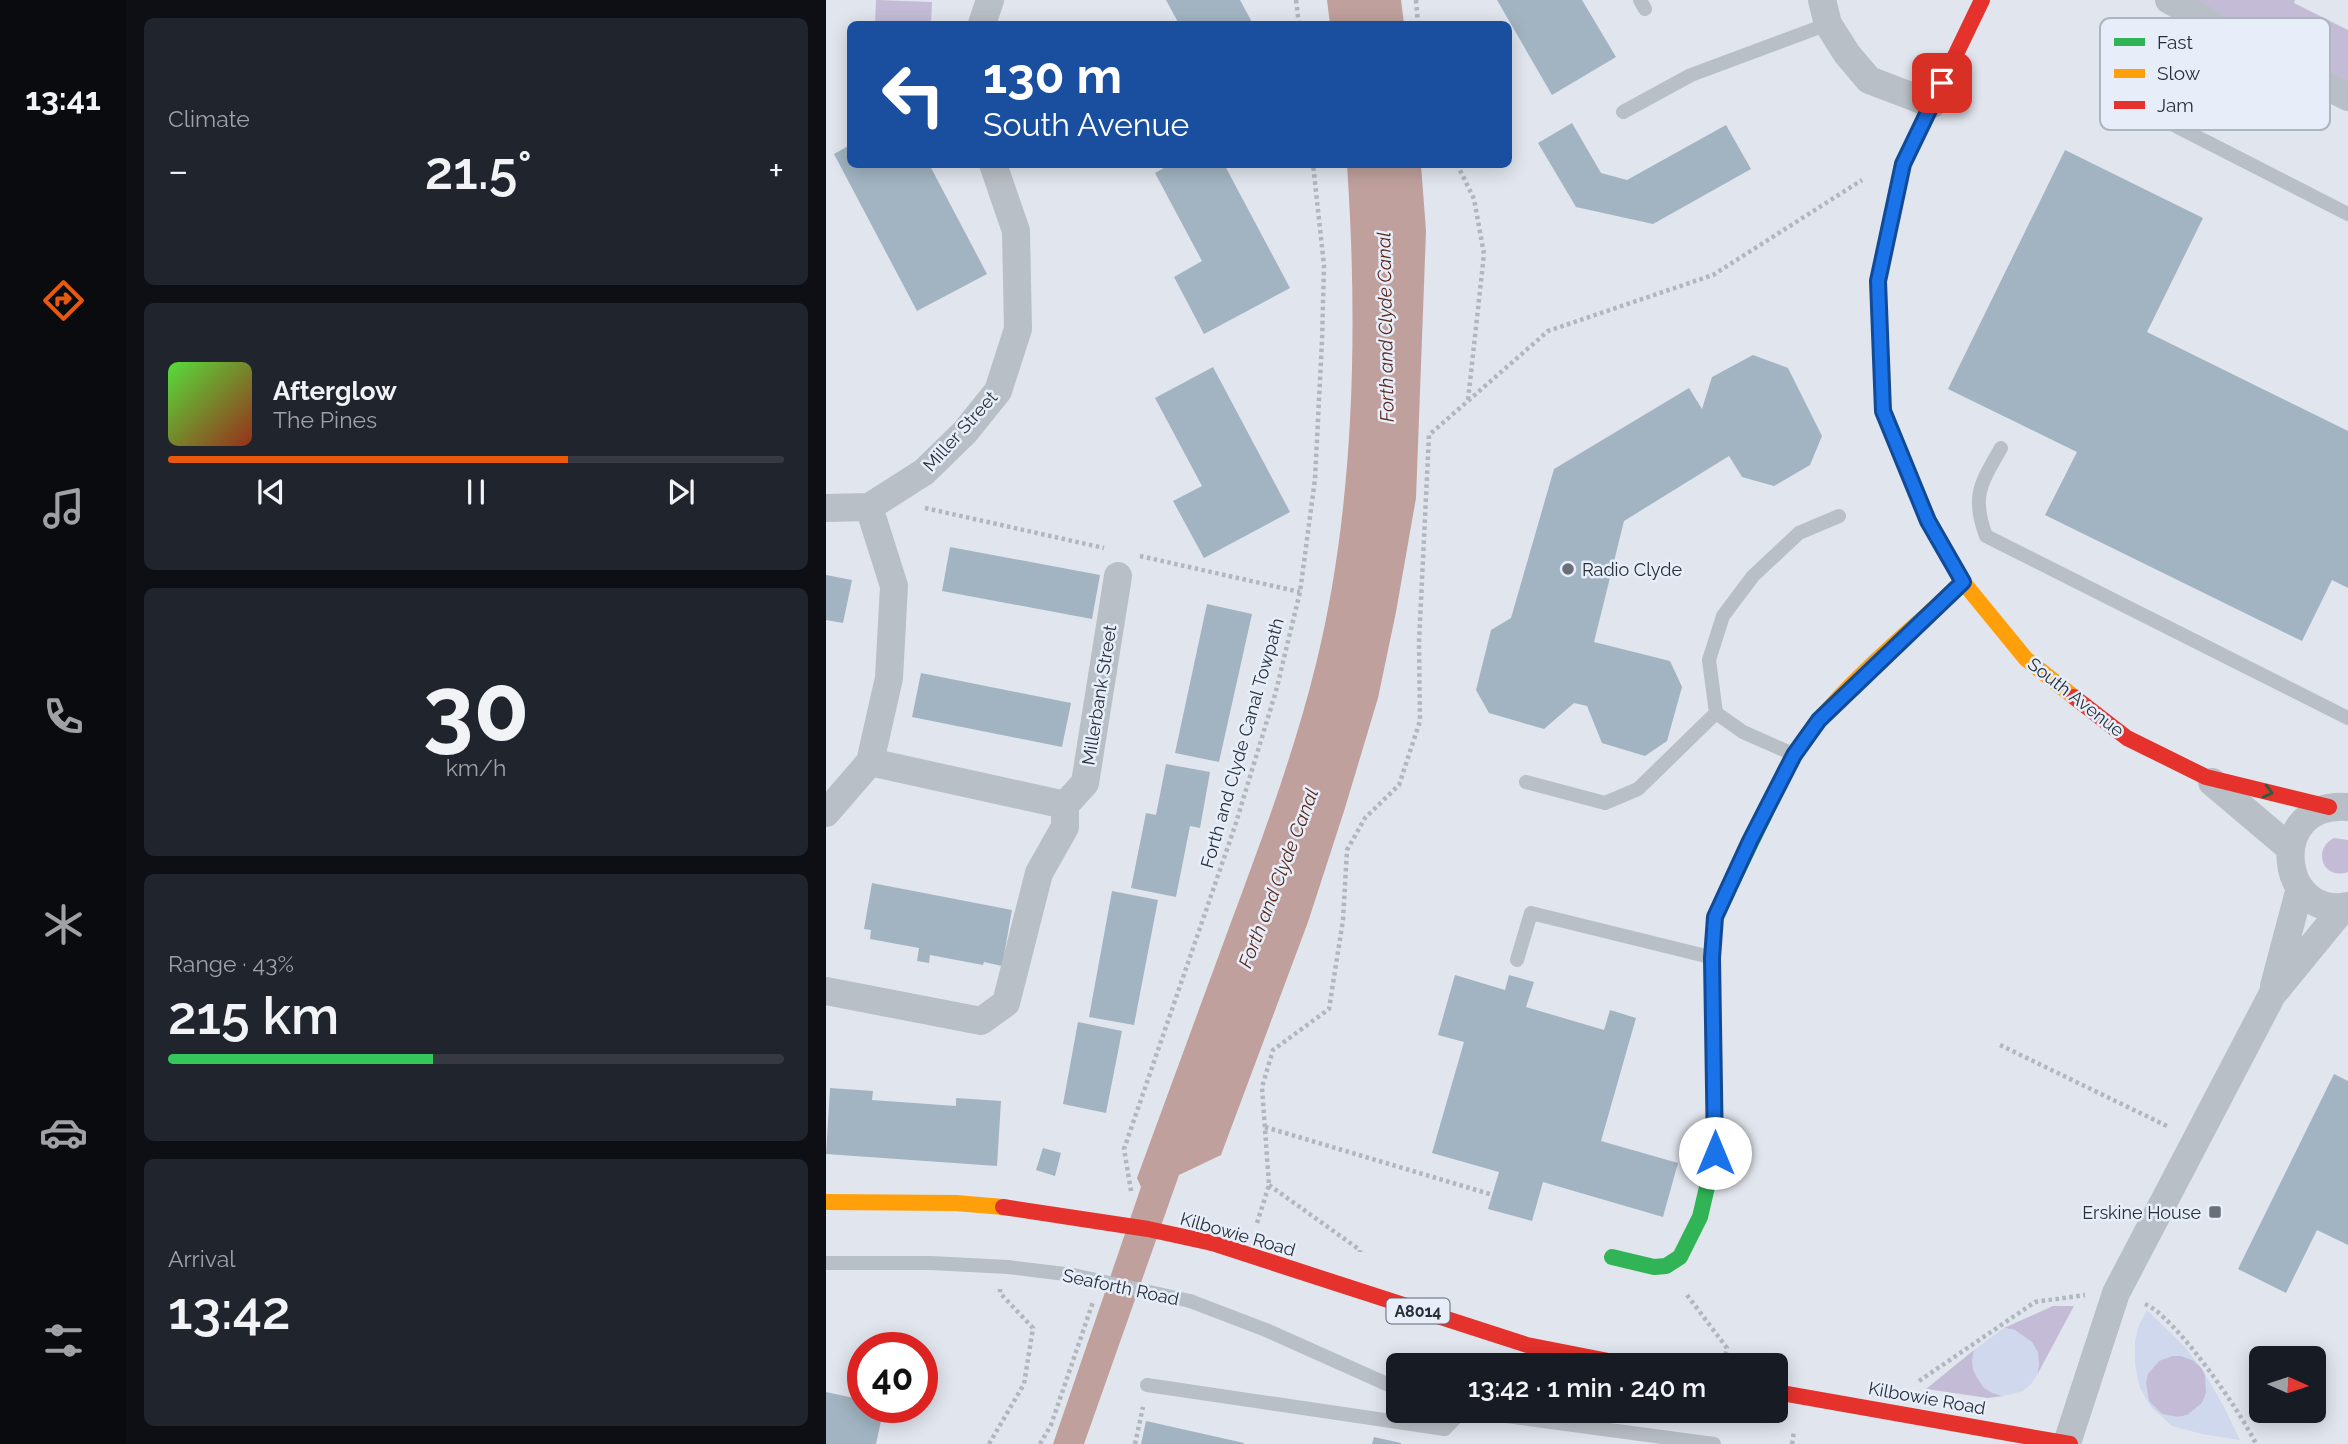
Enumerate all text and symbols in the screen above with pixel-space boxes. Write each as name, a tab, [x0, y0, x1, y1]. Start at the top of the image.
legend	[2100, 18, 2330, 130]
text: Fast	[2157, 31, 2193, 53]
text: 130 m	[983, 47, 1122, 104]
icon: left	[868, 49, 959, 140]
pin	[1912, 53, 1972, 113]
text: Slow	[2157, 62, 2201, 84]
icon: arrive	[1923, 64, 1961, 102]
text: 13:41	[25, 80, 101, 117]
text: Jam	[2157, 94, 2194, 116]
text: Climate	[168, 105, 250, 132]
text: South Avenue	[983, 106, 1189, 143]
text: 21.5°	[425, 140, 532, 201]
text: −	[168, 148, 188, 193]
text: +	[768, 148, 784, 193]
water label: Forth and Clyde Canal	[1372, 232, 1398, 422]
icon: directions	[39, 276, 88, 325]
text: Afterglow	[273, 376, 397, 406]
street label: Miller Street	[919, 387, 1001, 475]
text: The Pines	[273, 406, 377, 433]
icon: previous	[252, 473, 290, 511]
icon: pause	[457, 473, 495, 511]
icon: next	[662, 473, 700, 511]
icon: music	[39, 484, 88, 533]
place label: Radio Clyde	[1582, 559, 1682, 580]
marker: Radio Clyde	[1560, 561, 1576, 577]
street label: Forth and Clyde Canal Towpath	[1196, 616, 1288, 870]
street label: Millerbank Street	[1078, 623, 1120, 767]
street label: South Avenue	[2024, 653, 2129, 741]
text: 30	[423, 655, 529, 762]
icon: phone	[39, 692, 88, 741]
text: km/h	[446, 754, 506, 781]
one-way arrow	[2261, 784, 2273, 798]
water label: Forth and Clyde Canal	[1234, 785, 1322, 971]
icon: climate	[39, 900, 88, 949]
text: Range · 43%	[168, 950, 294, 977]
text: 215 km	[168, 985, 339, 1046]
icon: car	[39, 1108, 88, 1157]
position arrow	[1678, 1116, 1752, 1190]
place label: Erskine House	[2082, 1202, 2201, 1223]
marker: Erskine House	[2207, 1204, 2223, 1220]
street label: Kilbowie Road	[1178, 1208, 1298, 1260]
text: Arrival	[168, 1245, 235, 1272]
street label: Seaforth Road	[1061, 1264, 1181, 1310]
text: 13:42	[168, 1280, 291, 1341]
road number: A8014	[1386, 1298, 1450, 1324]
icon: filters	[39, 1316, 88, 1365]
speed limit sign: 40	[847, 1332, 938, 1423]
north arrow	[2249, 1346, 2326, 1423]
map controls	[2249, 1346, 2326, 1423]
text: 13:42 · 1 min · 240 m	[1468, 1373, 1706, 1403]
street label: Kilbowie Road	[1867, 1377, 1987, 1419]

